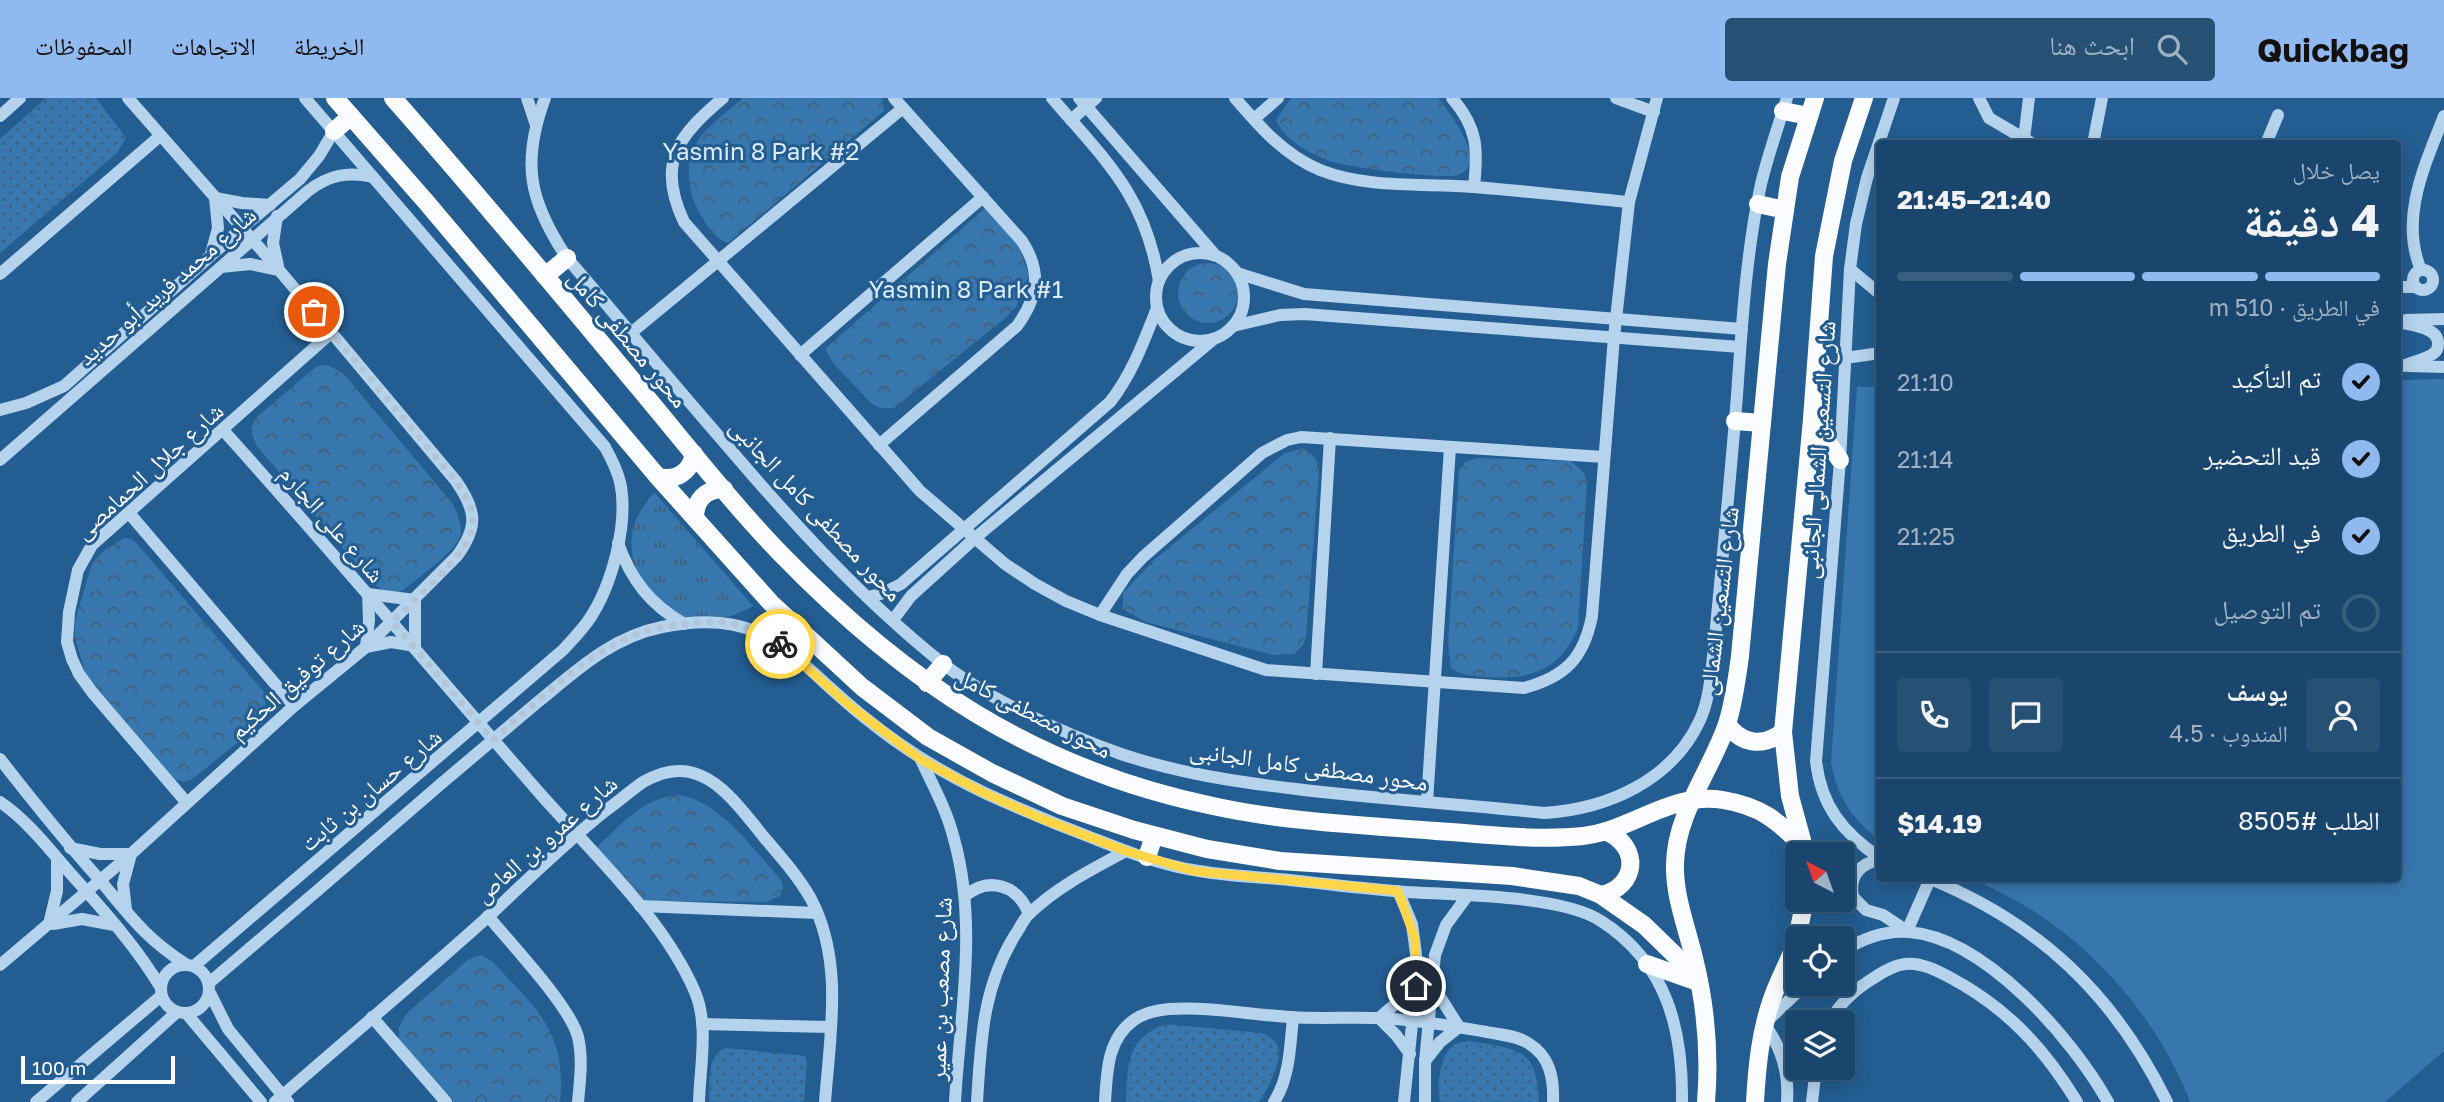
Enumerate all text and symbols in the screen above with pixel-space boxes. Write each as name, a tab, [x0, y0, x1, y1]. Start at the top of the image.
search box	[1725, 18, 2215, 81]
text: ابحث هنا	[2049, 30, 2135, 61]
icon: search	[2153, 30, 2191, 68]
text: Quickbag	[2257, 30, 2409, 69]
text: المحفوظات	[35, 31, 133, 60]
text: الاتجاهات	[171, 31, 256, 60]
text: الخريطة	[294, 31, 365, 60]
park label: Yasmin 8 Park #2	[663, 136, 860, 165]
text: يصل خلال	[2293, 156, 2380, 184]
text: 21:40–21:45	[1897, 184, 2051, 215]
text: 4 دقيقة	[2243, 192, 2380, 247]
street label: شارع محمد فريد أبو حديد	[71, 200, 262, 372]
street label: محور مصطفى كامل	[562, 263, 695, 413]
park label: Yasmin 8 Park #1	[869, 274, 1063, 303]
pin	[284, 282, 344, 342]
icon: bag	[295, 293, 333, 331]
text: في الطريق · 510 m	[2209, 293, 2380, 321]
street label: شارع التسعين الشمالى الجانبى	[1794, 320, 1842, 580]
text: تم التأكيد	[2232, 363, 2321, 394]
icon: check	[2342, 363, 2380, 401]
text: 21:10	[1897, 368, 1954, 396]
street label: شارع جلال الحمامصى	[67, 395, 230, 546]
street label: محور مصطفى كامل الجانبى	[724, 411, 909, 607]
text: قيد التحضير	[2203, 440, 2321, 471]
icon: check	[2342, 440, 2380, 478]
text: 21:14	[1897, 445, 1954, 473]
street label: شارع على الجارم	[272, 458, 392, 590]
street label: شارع التسعين الشمالى	[1692, 505, 1746, 697]
text: في الطريق	[2222, 517, 2321, 548]
icon: check	[2342, 517, 2380, 555]
text: 21:25	[1897, 522, 1955, 550]
text: تم التوصيل	[2213, 594, 2321, 625]
courier	[745, 609, 815, 679]
street label: شارع توفيق الحكيم	[222, 611, 372, 747]
icon: bike	[761, 625, 799, 663]
street label: محور مصطفى كامل	[951, 660, 1117, 765]
text: يوسف	[2227, 676, 2288, 707]
button: phone	[1897, 678, 1971, 752]
button: chat	[1989, 678, 2063, 752]
button: person	[2306, 678, 2380, 752]
text: المندوب · 4.5	[2169, 719, 2288, 747]
street label: شارع حسان بن ثابت	[293, 721, 448, 858]
street label: محور مصطفى كامل الجانبى	[1188, 734, 1430, 797]
street label: شارع عمرو بن العاص	[467, 768, 624, 910]
text: الطلب #8505	[2238, 805, 2380, 836]
text: $14.19	[1897, 808, 1982, 839]
north arrow	[1785, 842, 1855, 912]
map controls	[1785, 842, 1855, 1080]
street label: شارع مصعب بن عمير	[921, 897, 959, 1082]
button: locate	[1785, 926, 1855, 996]
pin	[1386, 956, 1446, 1016]
icon: home	[1397, 967, 1435, 1005]
button: layers	[1785, 1010, 1855, 1080]
scale bar	[21, 1053, 175, 1085]
text: 100 m	[32, 1056, 86, 1079]

